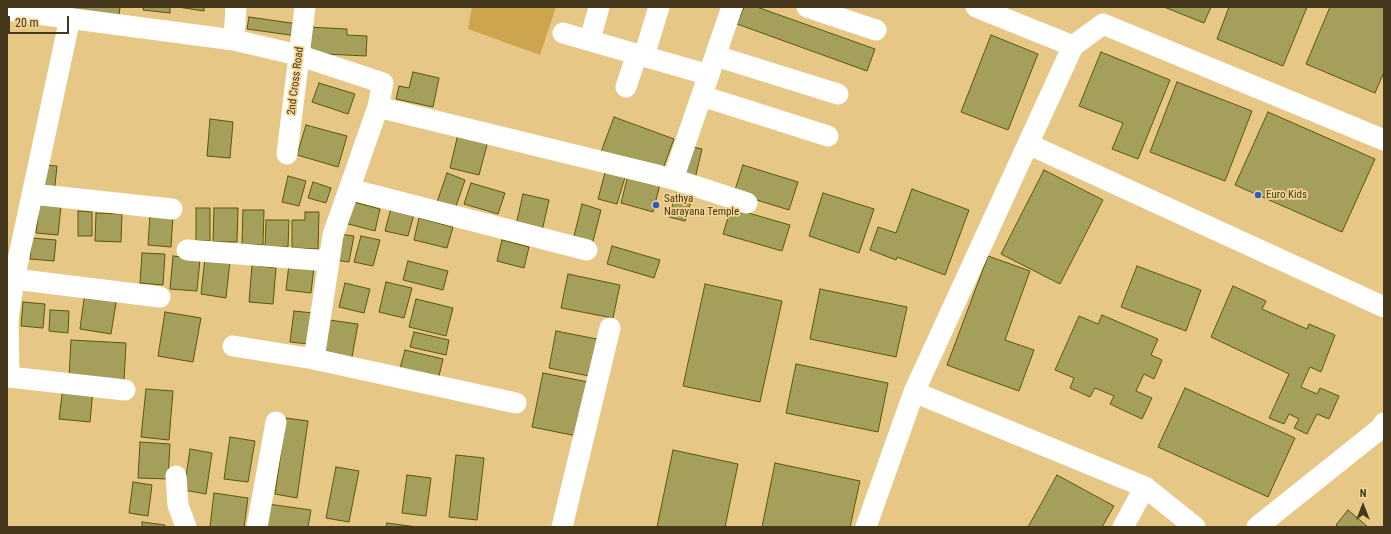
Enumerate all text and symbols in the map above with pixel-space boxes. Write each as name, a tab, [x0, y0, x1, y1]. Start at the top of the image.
scale bar	[10, 8, 71, 34]
text: 20 m	[15, 16, 39, 30]
street label: 2nd Cross Road	[285, 46, 307, 116]
place label: Euro Kids	[1266, 188, 1307, 202]
marker: Euro Kids	[1253, 190, 1263, 200]
place label: Sathya Narayana Temple	[664, 192, 739, 218]
marker: Sathya Narayana Temple	[651, 200, 661, 210]
north arrow	[1343, 486, 1383, 526]
text: N	[1360, 487, 1366, 500]

